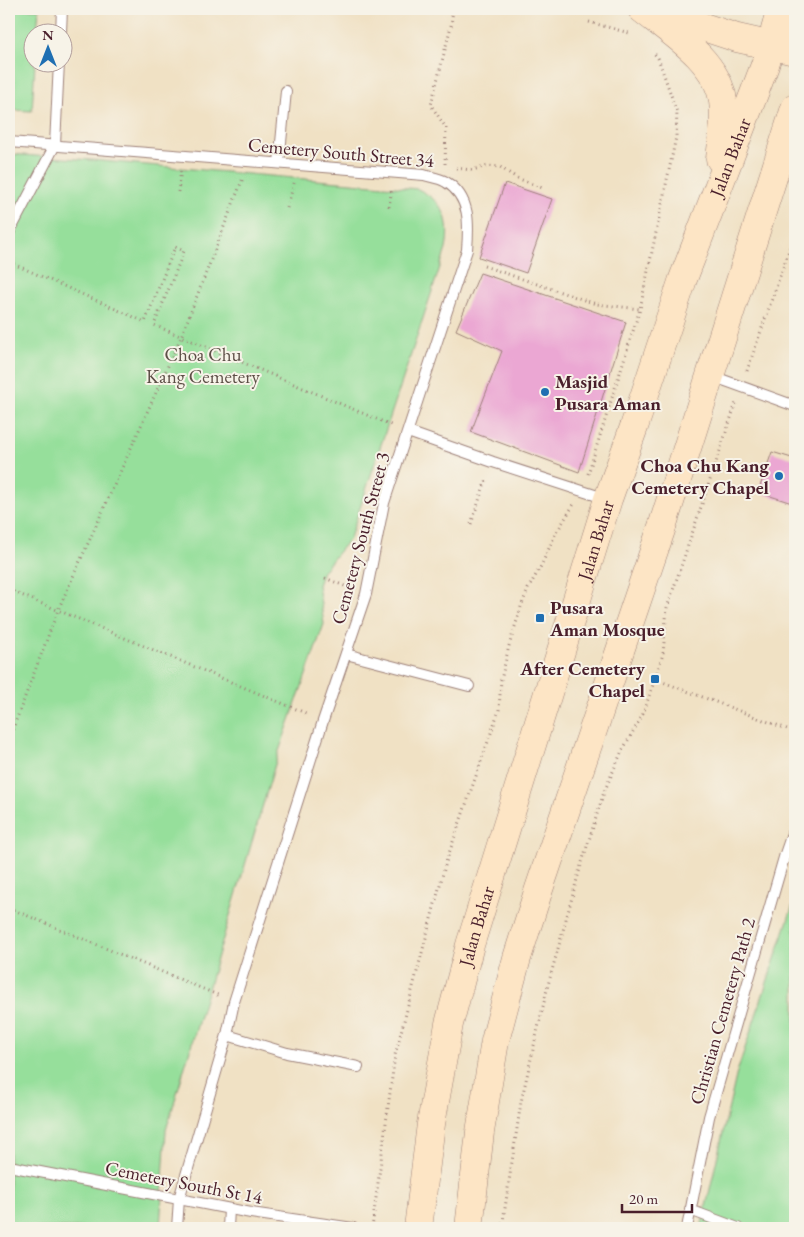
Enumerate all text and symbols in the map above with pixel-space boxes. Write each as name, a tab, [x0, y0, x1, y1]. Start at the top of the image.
north arrow	[22, 22, 72, 72]
text: N	[42, 26, 54, 44]
street label: Jalan Bahar	[703, 114, 757, 202]
street label: Cemetery South Street 34	[247, 132, 436, 173]
park label: Choa Chu Kang Cemetery	[146, 342, 261, 389]
place label: Masjid Pusara Aman	[555, 369, 661, 416]
marker: Masjid Pusara Aman	[539, 386, 551, 398]
street label: Cemetery South Street 3	[325, 449, 396, 627]
place label: Choa Chu Kang Cemetery Chapel	[632, 453, 770, 500]
marker: Choa Chu Kang Cemetery Chapel	[773, 470, 785, 482]
street label: Jalan Bahar	[571, 496, 620, 585]
place label: Pusara Aman Mosque	[549, 595, 665, 642]
marker: Pusara Aman Mosque	[534, 612, 546, 624]
place label: After Cemetery Chapel	[519, 656, 646, 703]
marker: After Cemetery Chapel	[649, 673, 661, 685]
street label: Jalan Bahar	[452, 882, 501, 971]
street label: Christian Cemetery Path 2	[684, 915, 761, 1107]
street label: Cemetery South St 14	[103, 1155, 265, 1210]
scale bar	[622, 1182, 692, 1214]
text: 20 m	[629, 1189, 658, 1208]

